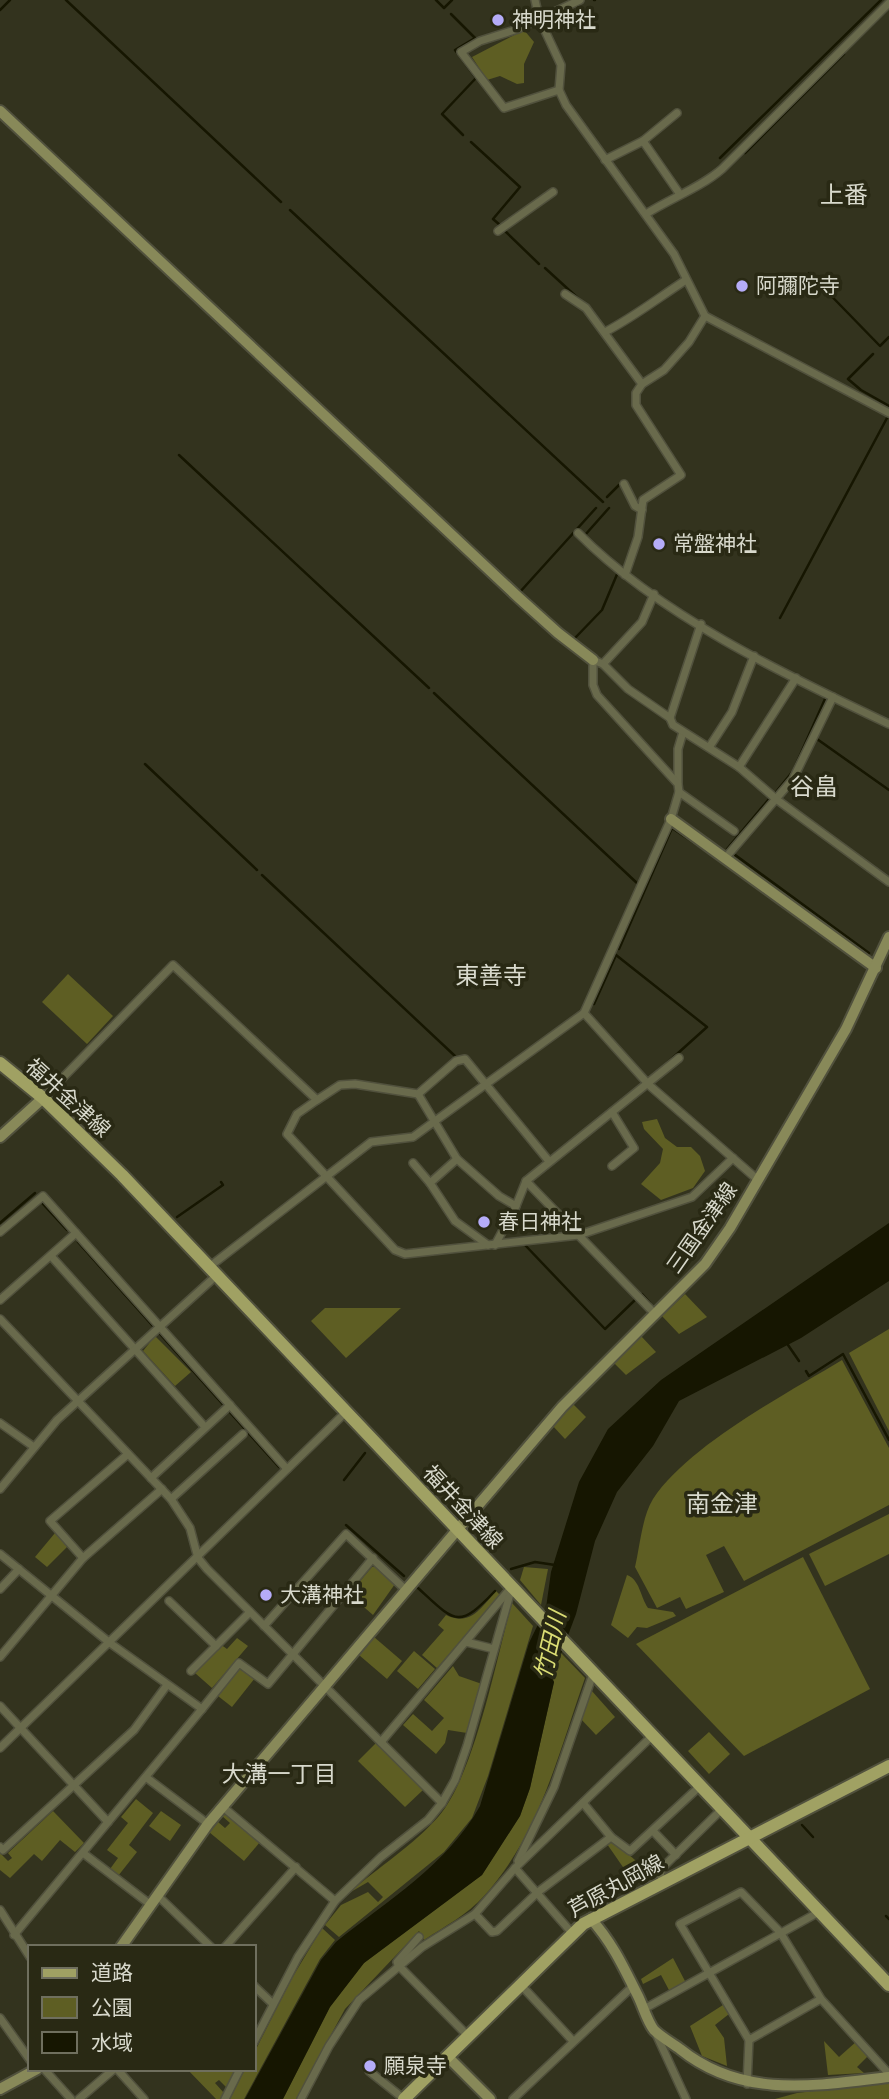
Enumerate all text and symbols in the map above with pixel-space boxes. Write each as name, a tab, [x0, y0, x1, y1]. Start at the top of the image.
place label: 神明神社	[512, 9, 596, 31]
marker: 神明神社	[490, 12, 506, 28]
district label: 上番	[820, 183, 868, 208]
place label: 阿彌陀寺	[756, 275, 840, 297]
marker: 阿彌陀寺	[734, 278, 750, 294]
place label: 常盤神社	[673, 533, 757, 555]
marker: 常盤神社	[651, 536, 667, 552]
district label: 谷畠	[790, 774, 838, 800]
district label: 東善寺	[455, 963, 527, 989]
street label: 福井金津線	[22, 1055, 114, 1141]
street label: 三国金津線	[663, 1179, 741, 1277]
place label: 春日神社	[498, 1211, 582, 1233]
marker: 春日神社	[476, 1214, 492, 1230]
street label: 福井金津線	[419, 1461, 507, 1553]
district label: 南金津	[686, 1491, 758, 1517]
place label: 大溝神社	[280, 1584, 364, 1606]
marker: 大溝神社	[258, 1587, 274, 1603]
water label: 竹田川	[531, 1606, 571, 1682]
district label: 大溝一丁目	[222, 1762, 337, 1787]
street label: 芦原丸岡線	[565, 1851, 667, 1921]
legend	[28, 1945, 256, 2071]
text: 道路	[91, 1962, 133, 1984]
text: 公園	[91, 1998, 133, 2019]
text: 水域	[91, 2032, 133, 2054]
place label: 願泉寺	[384, 2055, 447, 2077]
marker: 願泉寺	[362, 2058, 378, 2074]

